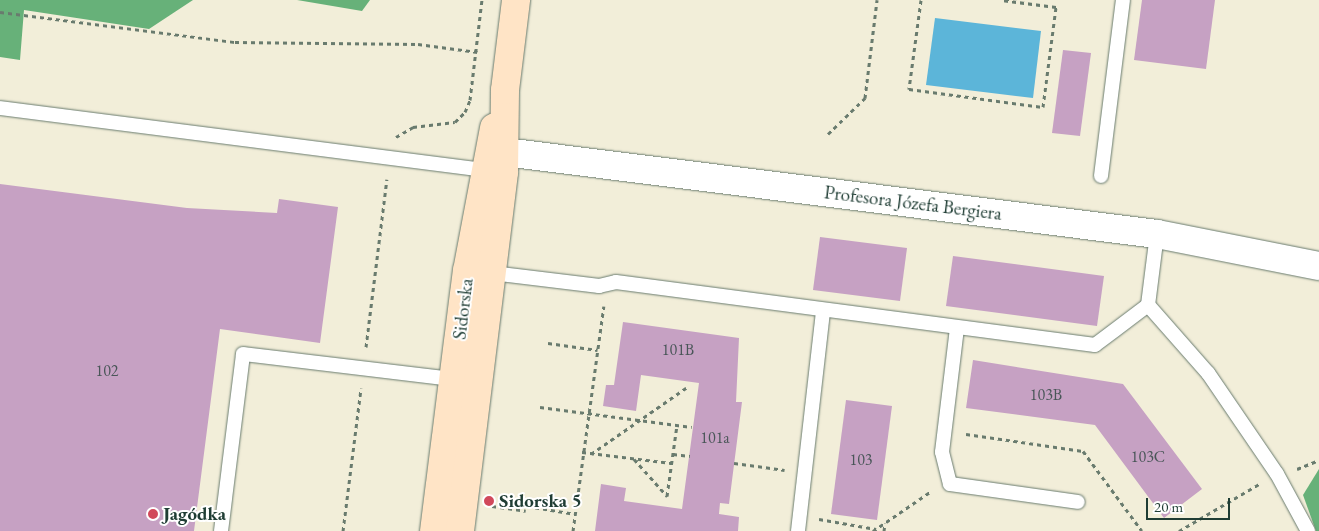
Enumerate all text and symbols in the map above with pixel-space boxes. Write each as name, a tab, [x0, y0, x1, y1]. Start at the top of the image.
street label: Profesora Józefa Bergiera	[823, 181, 1003, 225]
street label: Sidorska	[448, 277, 478, 341]
house number: 101B	[662, 340, 694, 360]
house number: 102	[95, 361, 119, 381]
house number: 103B	[1030, 385, 1062, 405]
house number: 101a	[700, 428, 730, 448]
house number: 103C	[1131, 447, 1165, 467]
house number: 103	[849, 450, 873, 470]
scale bar	[1149, 488, 1233, 520]
place label: Sidorska 5	[499, 490, 582, 512]
marker: Sidorska 5	[483, 495, 495, 507]
text: 20 m	[1154, 497, 1183, 516]
place label: Jagódka	[163, 503, 226, 525]
marker: Jagódka	[147, 508, 159, 520]

